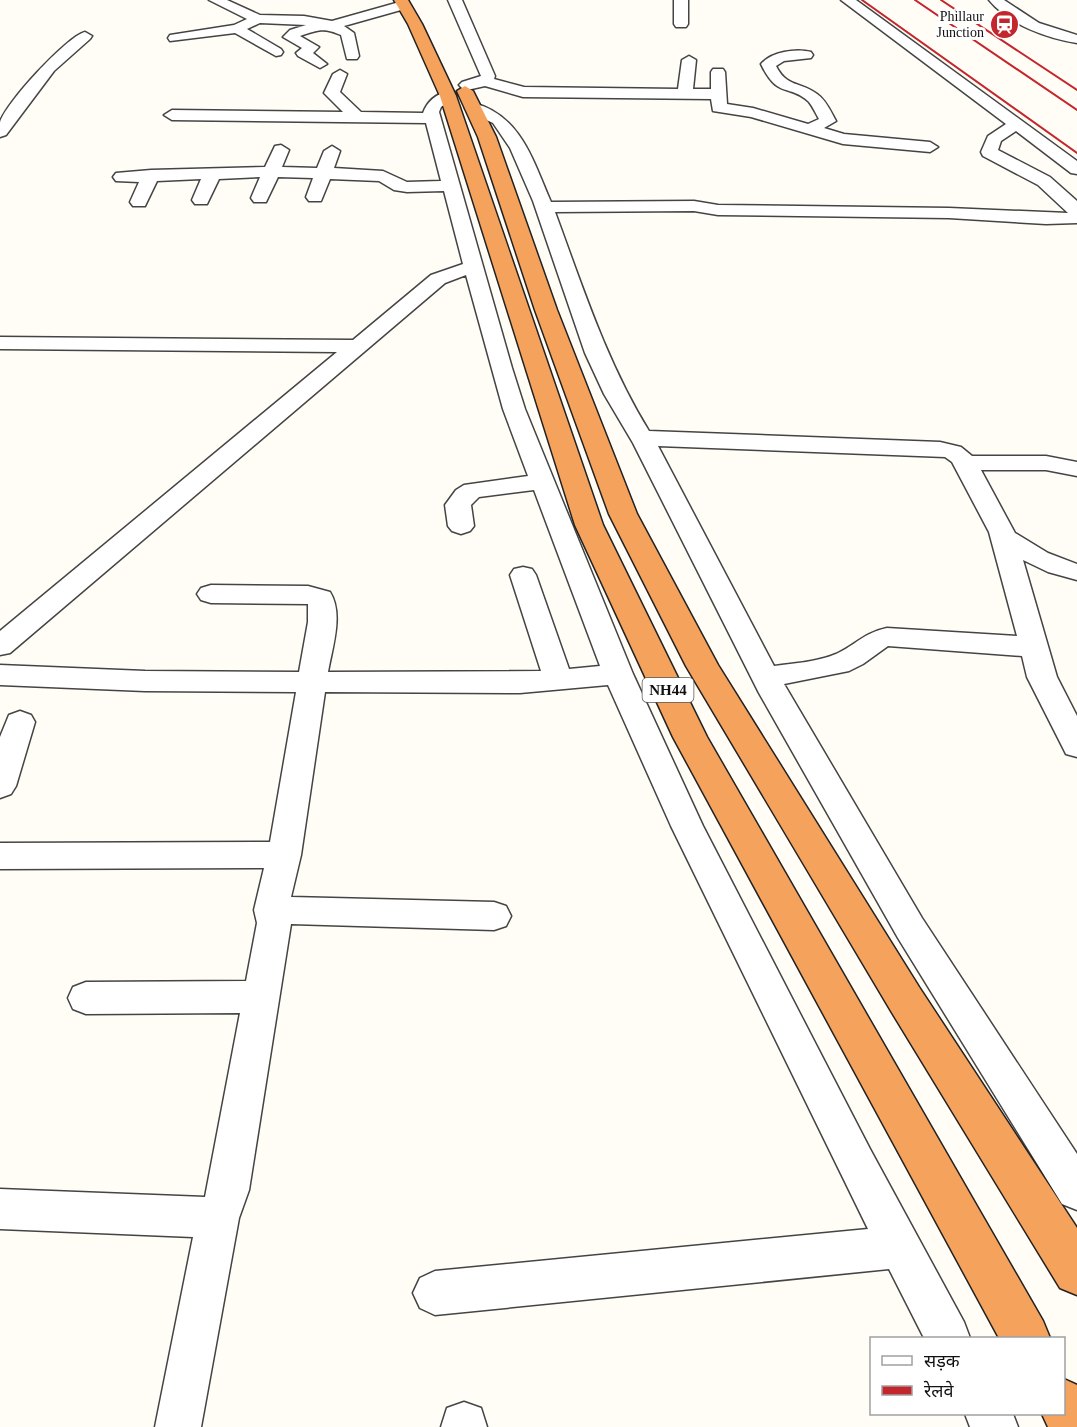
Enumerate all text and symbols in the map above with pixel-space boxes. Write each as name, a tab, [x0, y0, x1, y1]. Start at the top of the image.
station icon: Phillaur Junction	[989, 8, 1021, 40]
place label: Phillaur Junction	[937, 9, 984, 40]
road number: NH44	[642, 678, 694, 702]
legend	[870, 1337, 1065, 1415]
text: सड़क	[924, 1351, 961, 1371]
text: रेलवे	[923, 1380, 955, 1401]

